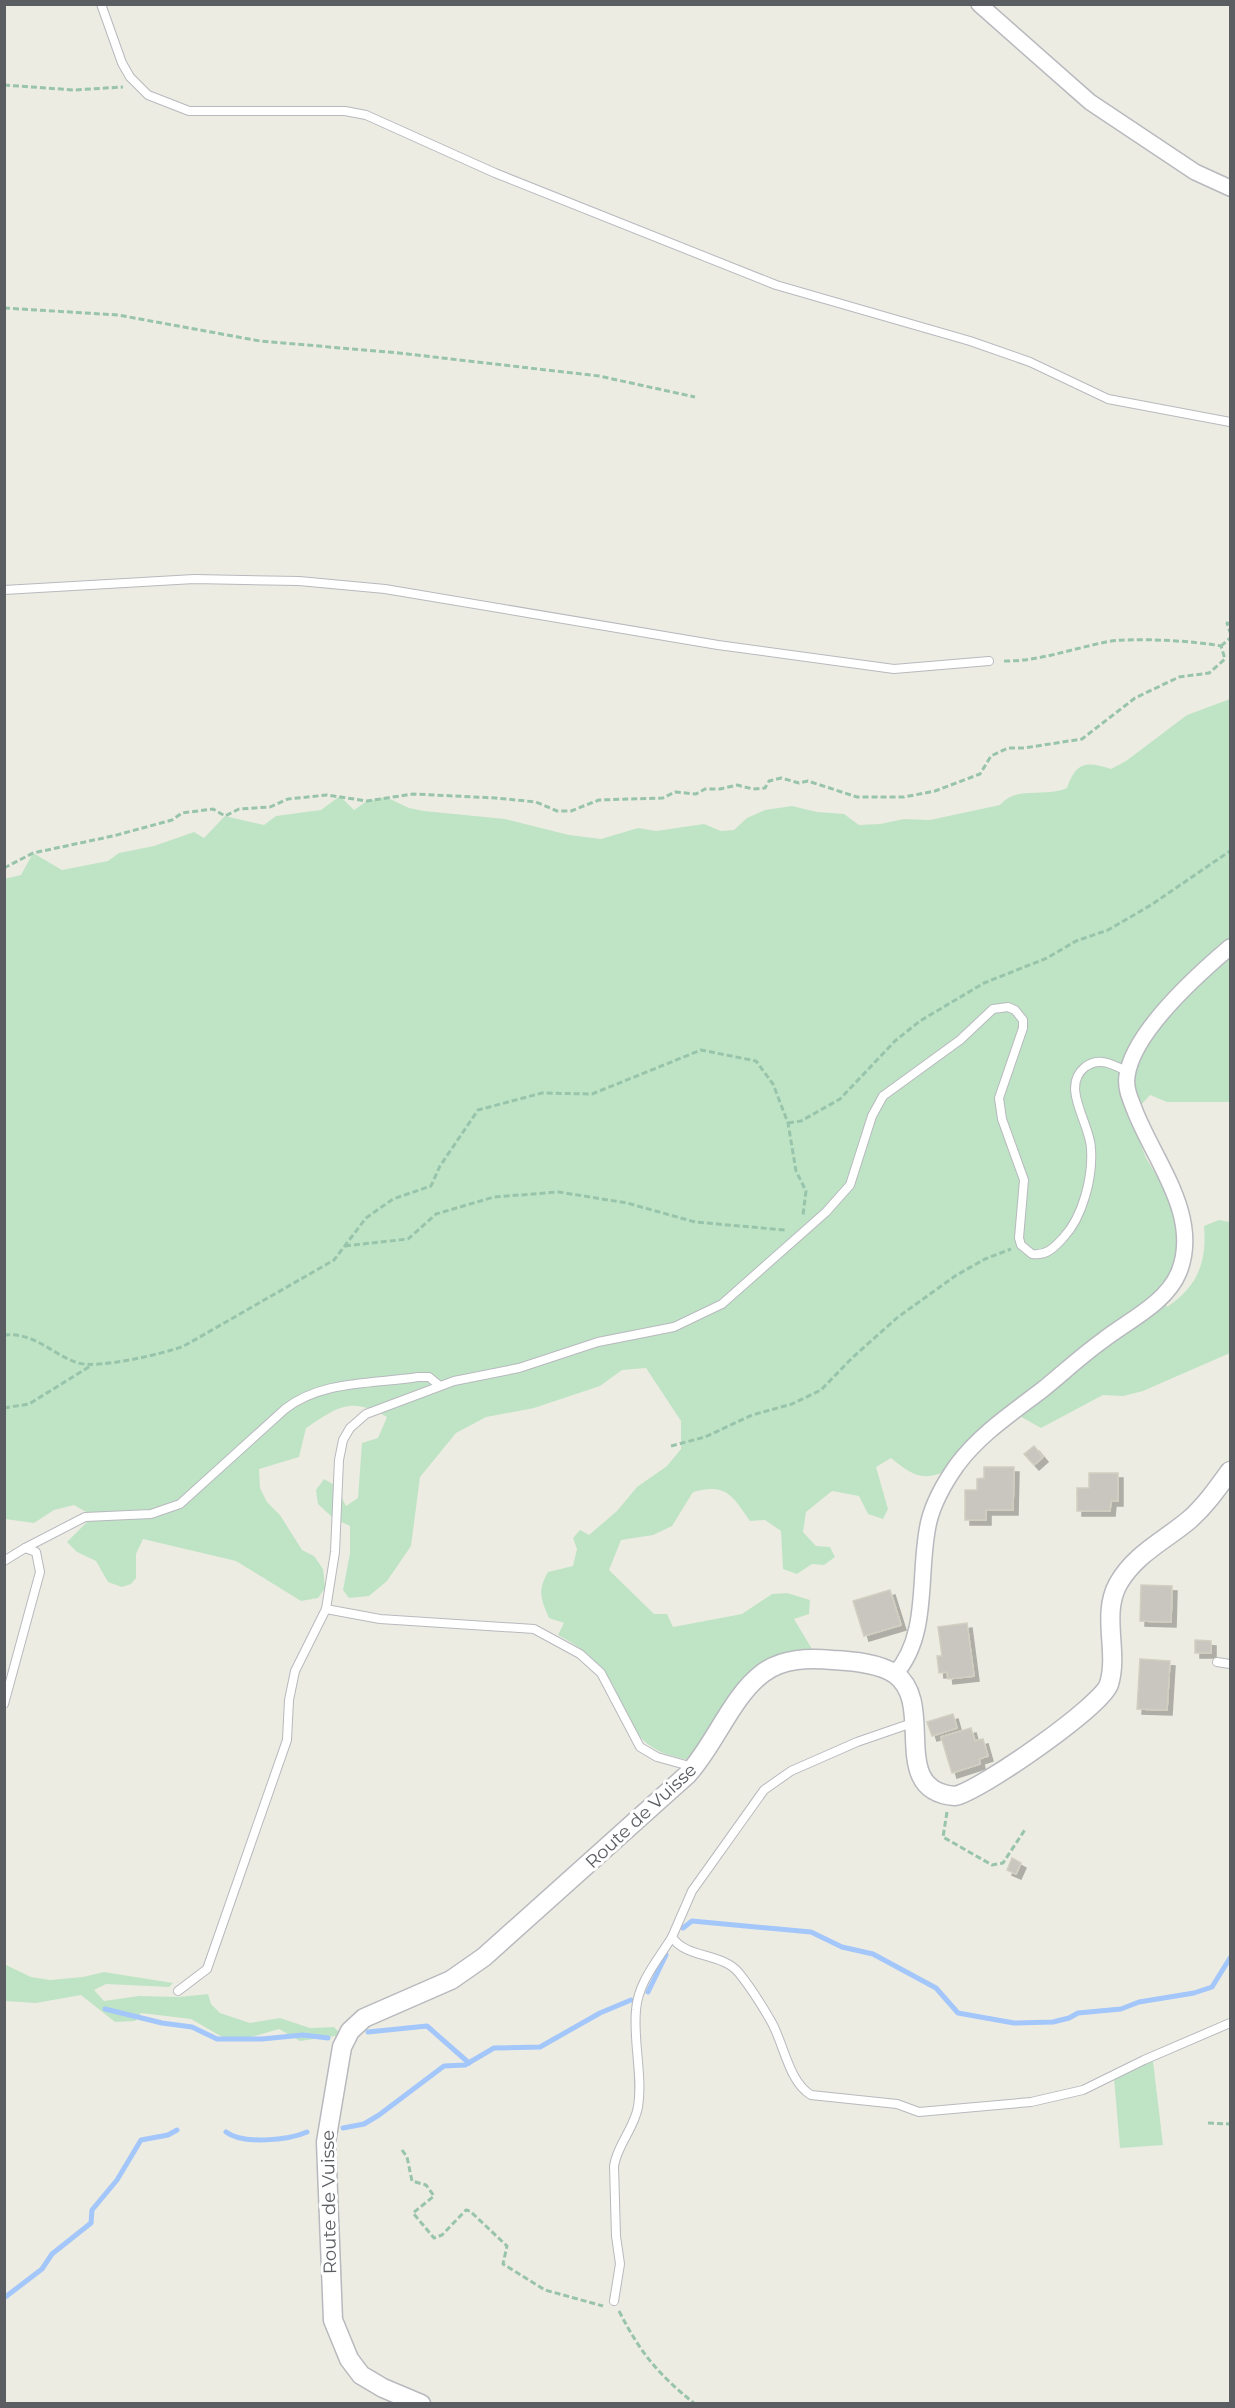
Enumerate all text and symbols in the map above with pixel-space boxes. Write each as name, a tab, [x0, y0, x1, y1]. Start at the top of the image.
street label: Route de Vuisse	[581, 1759, 701, 1873]
street label: Route de Vuisse	[317, 2130, 341, 2274]

